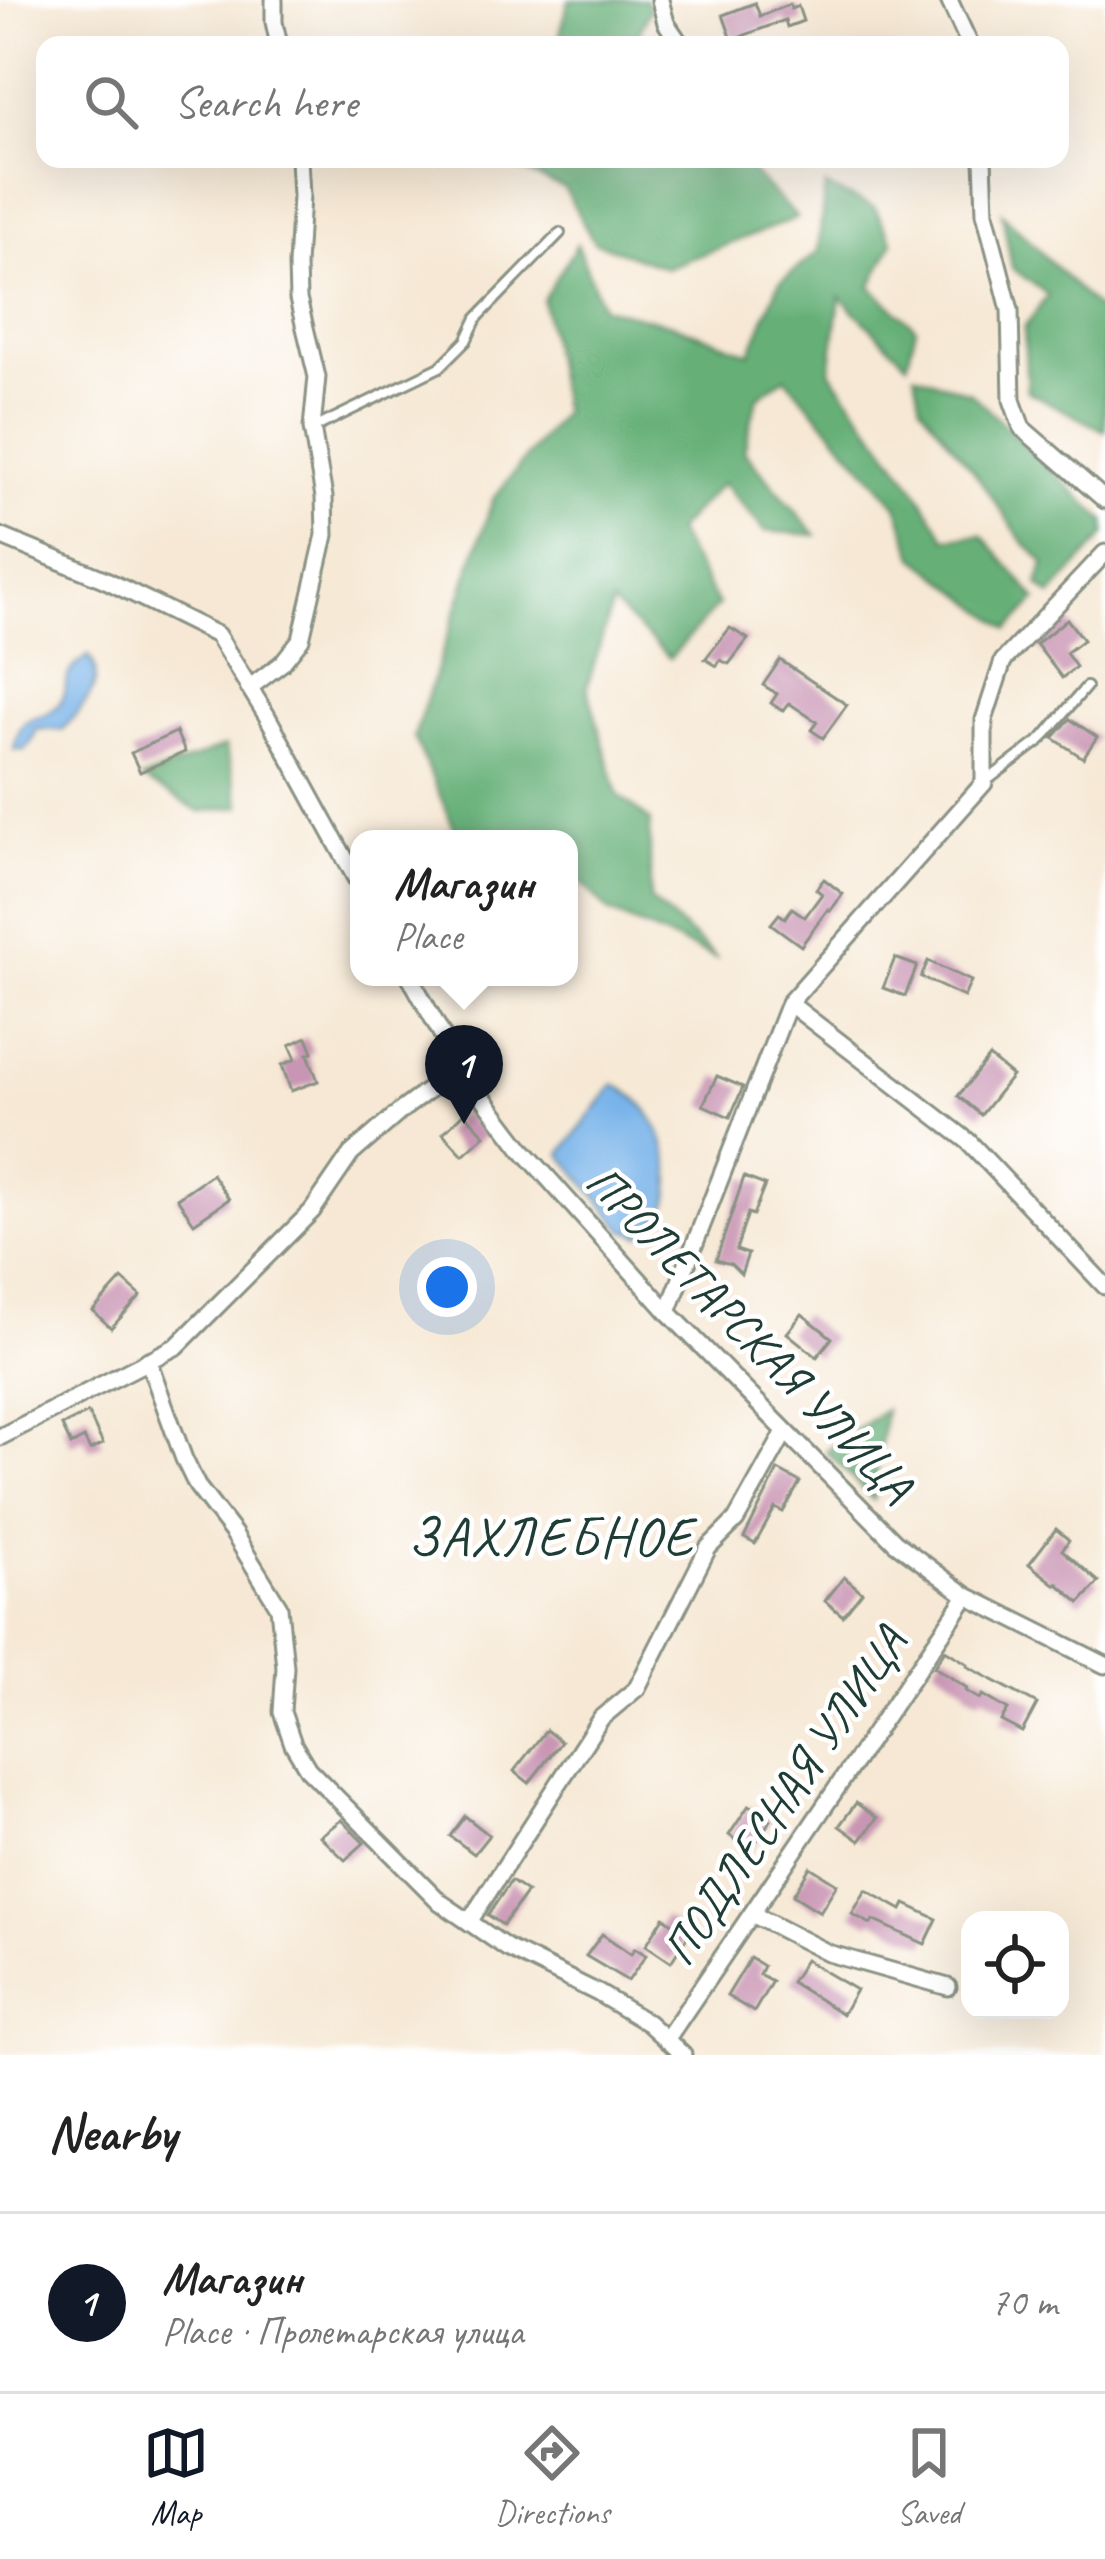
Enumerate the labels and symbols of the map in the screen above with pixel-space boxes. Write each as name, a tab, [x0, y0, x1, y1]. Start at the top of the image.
pin: 1	[425, 1025, 503, 1124]
street label: ПРОЛЕТАРСКАЯ УЛИЦА	[574, 1152, 927, 1515]
your location	[417, 1257, 477, 1317]
district label: ЗАХЛЕБНОЕ	[408, 1503, 698, 1571]
street label: ПОДЛЕСНАЯ УЛИЦА	[649, 1614, 920, 1976]

